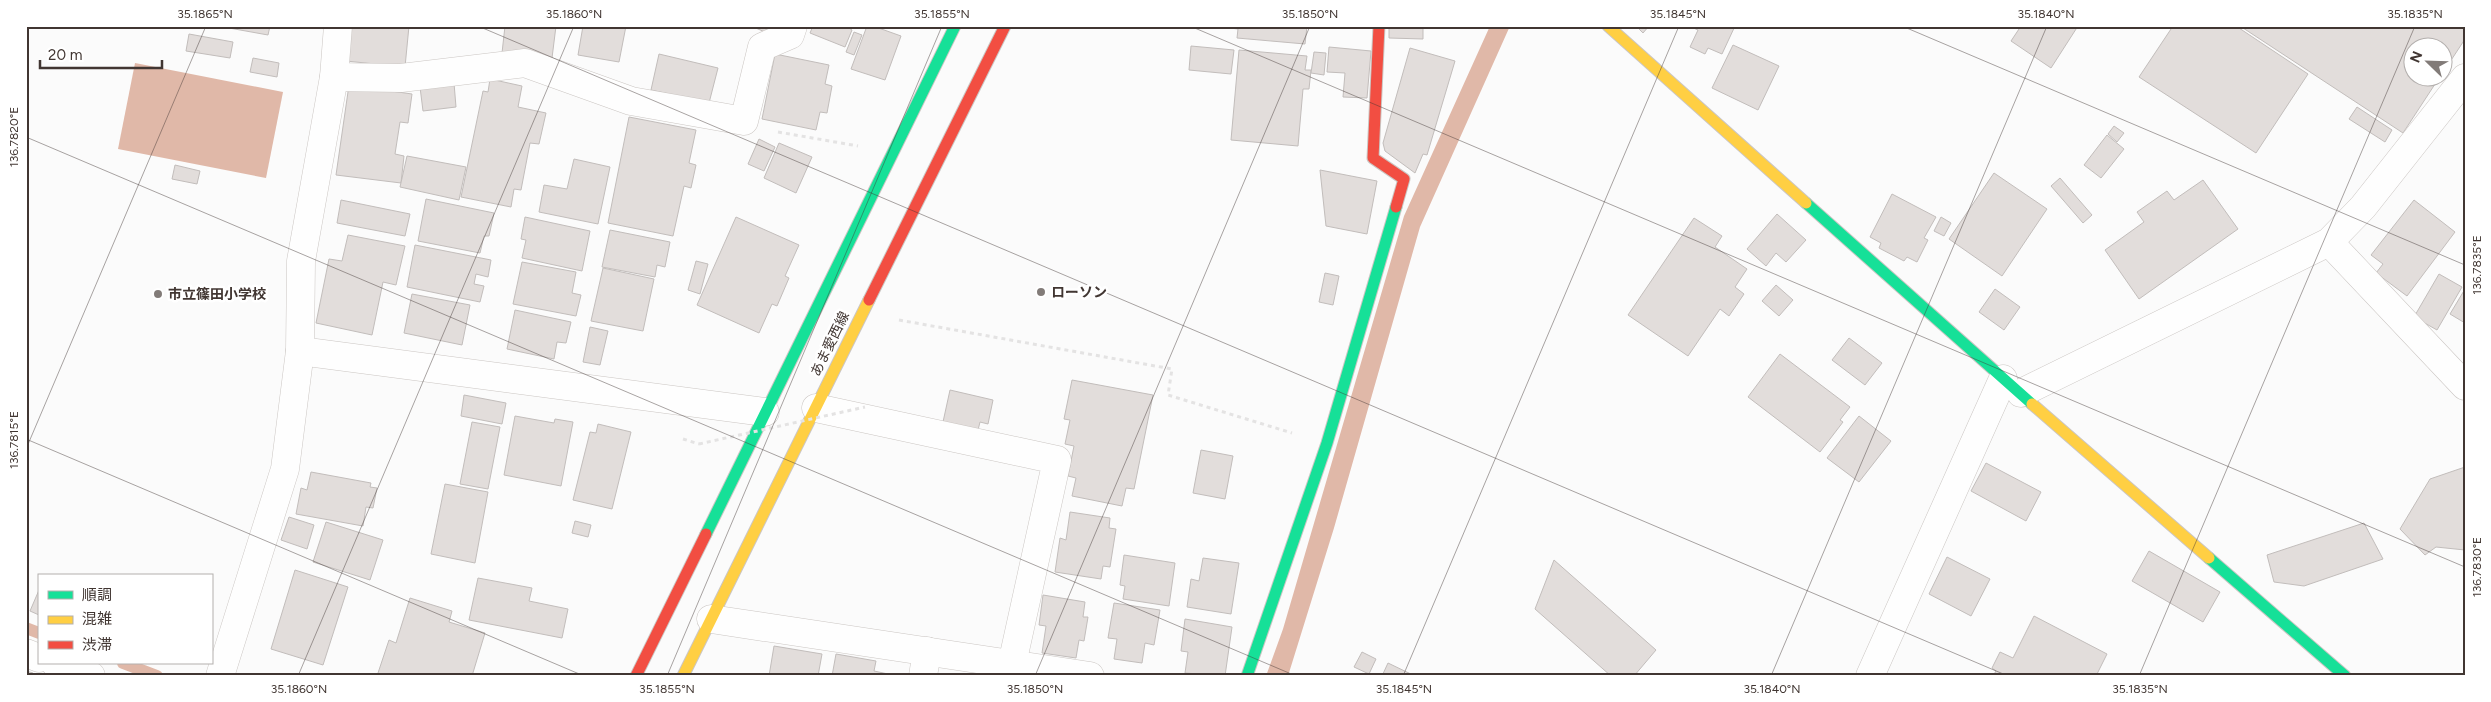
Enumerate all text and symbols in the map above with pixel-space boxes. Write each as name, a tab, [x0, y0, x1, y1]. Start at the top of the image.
text: 35.1865°N	[177, 7, 233, 21]
text: 35.1860°N	[546, 7, 602, 21]
text: 35.1855°N	[914, 7, 970, 21]
text: 35.1850°N	[1282, 7, 1338, 21]
text: 35.1845°N	[1650, 7, 1706, 21]
text: 35.1840°N	[2017, 7, 2075, 21]
text: 35.1835°N	[2387, 7, 2443, 21]
scale bar	[40, 38, 162, 70]
north arrow	[2404, 38, 2454, 88]
text: 20 m	[48, 46, 82, 64]
text: N	[2407, 49, 2426, 65]
text: 136.7820°E	[7, 107, 21, 167]
text: 136.7835°E	[2470, 235, 2484, 295]
place label: ローソン	[1051, 284, 1107, 301]
place label: 市立篠田小学校	[168, 286, 266, 303]
marker: ローソン	[1035, 286, 1047, 298]
marker: 市立篠田小学校	[152, 288, 164, 300]
street label: あま愛西線	[807, 309, 853, 379]
text: 136.7815°E	[7, 411, 21, 469]
text: 136.7830°E	[2470, 537, 2484, 597]
legend	[38, 574, 212, 664]
text: 順調	[82, 586, 112, 604]
text: 混雑	[82, 610, 112, 628]
text: 渋滞	[82, 636, 112, 654]
text: 35.1860°N	[271, 682, 327, 696]
text: 35.1855°N	[639, 682, 695, 696]
text: 35.1850°N	[1007, 682, 1063, 696]
text: 35.1845°N	[1376, 682, 1432, 696]
text: 35.1840°N	[1743, 682, 1801, 696]
text: 35.1835°N	[2112, 682, 2168, 696]

